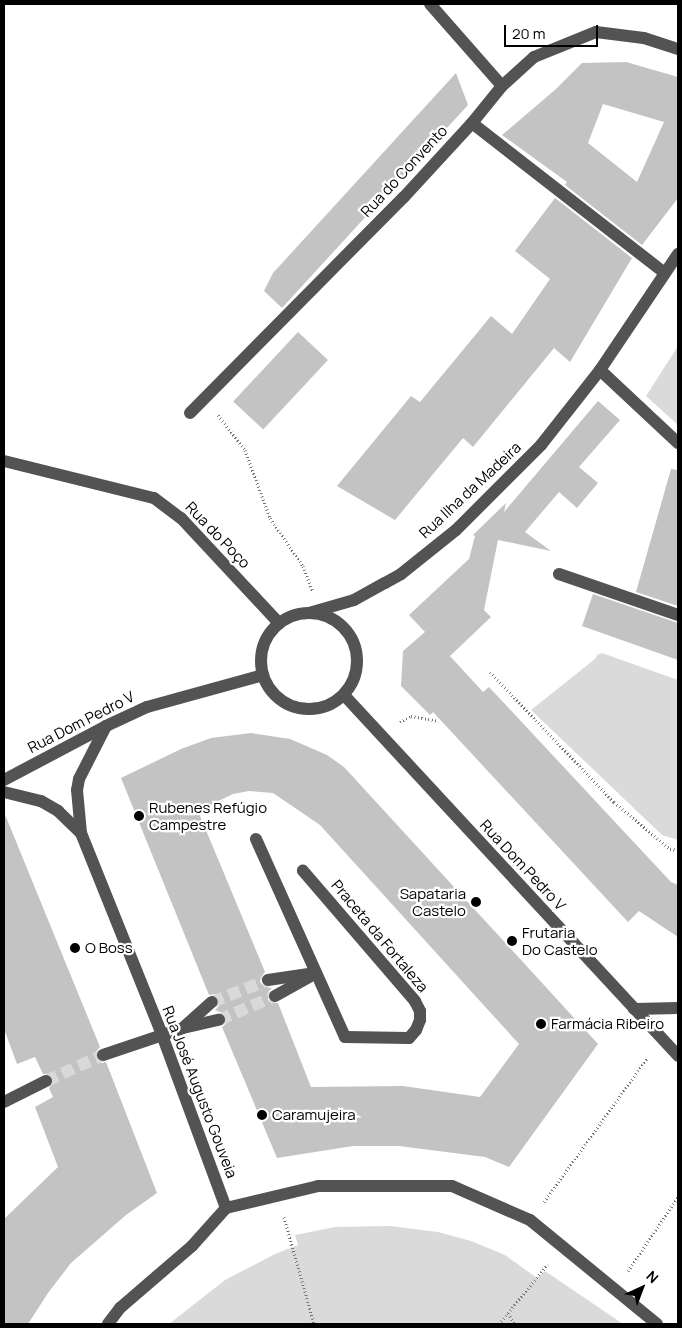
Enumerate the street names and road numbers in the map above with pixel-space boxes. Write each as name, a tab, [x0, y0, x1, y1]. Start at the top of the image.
street label: Rua do Convento	[357, 122, 451, 220]
street label: Rua Ilha da Madeira	[415, 438, 525, 542]
street label: Rua do Poço	[182, 498, 254, 572]
street label: Rua Dom Pedro V	[25, 687, 137, 757]
street label: Rua Dom Pedro V	[476, 816, 570, 914]
street label: Praceta da Fortaleza	[328, 876, 432, 996]
street label: Rua José Augusto Gouveia	[159, 1003, 241, 1181]

